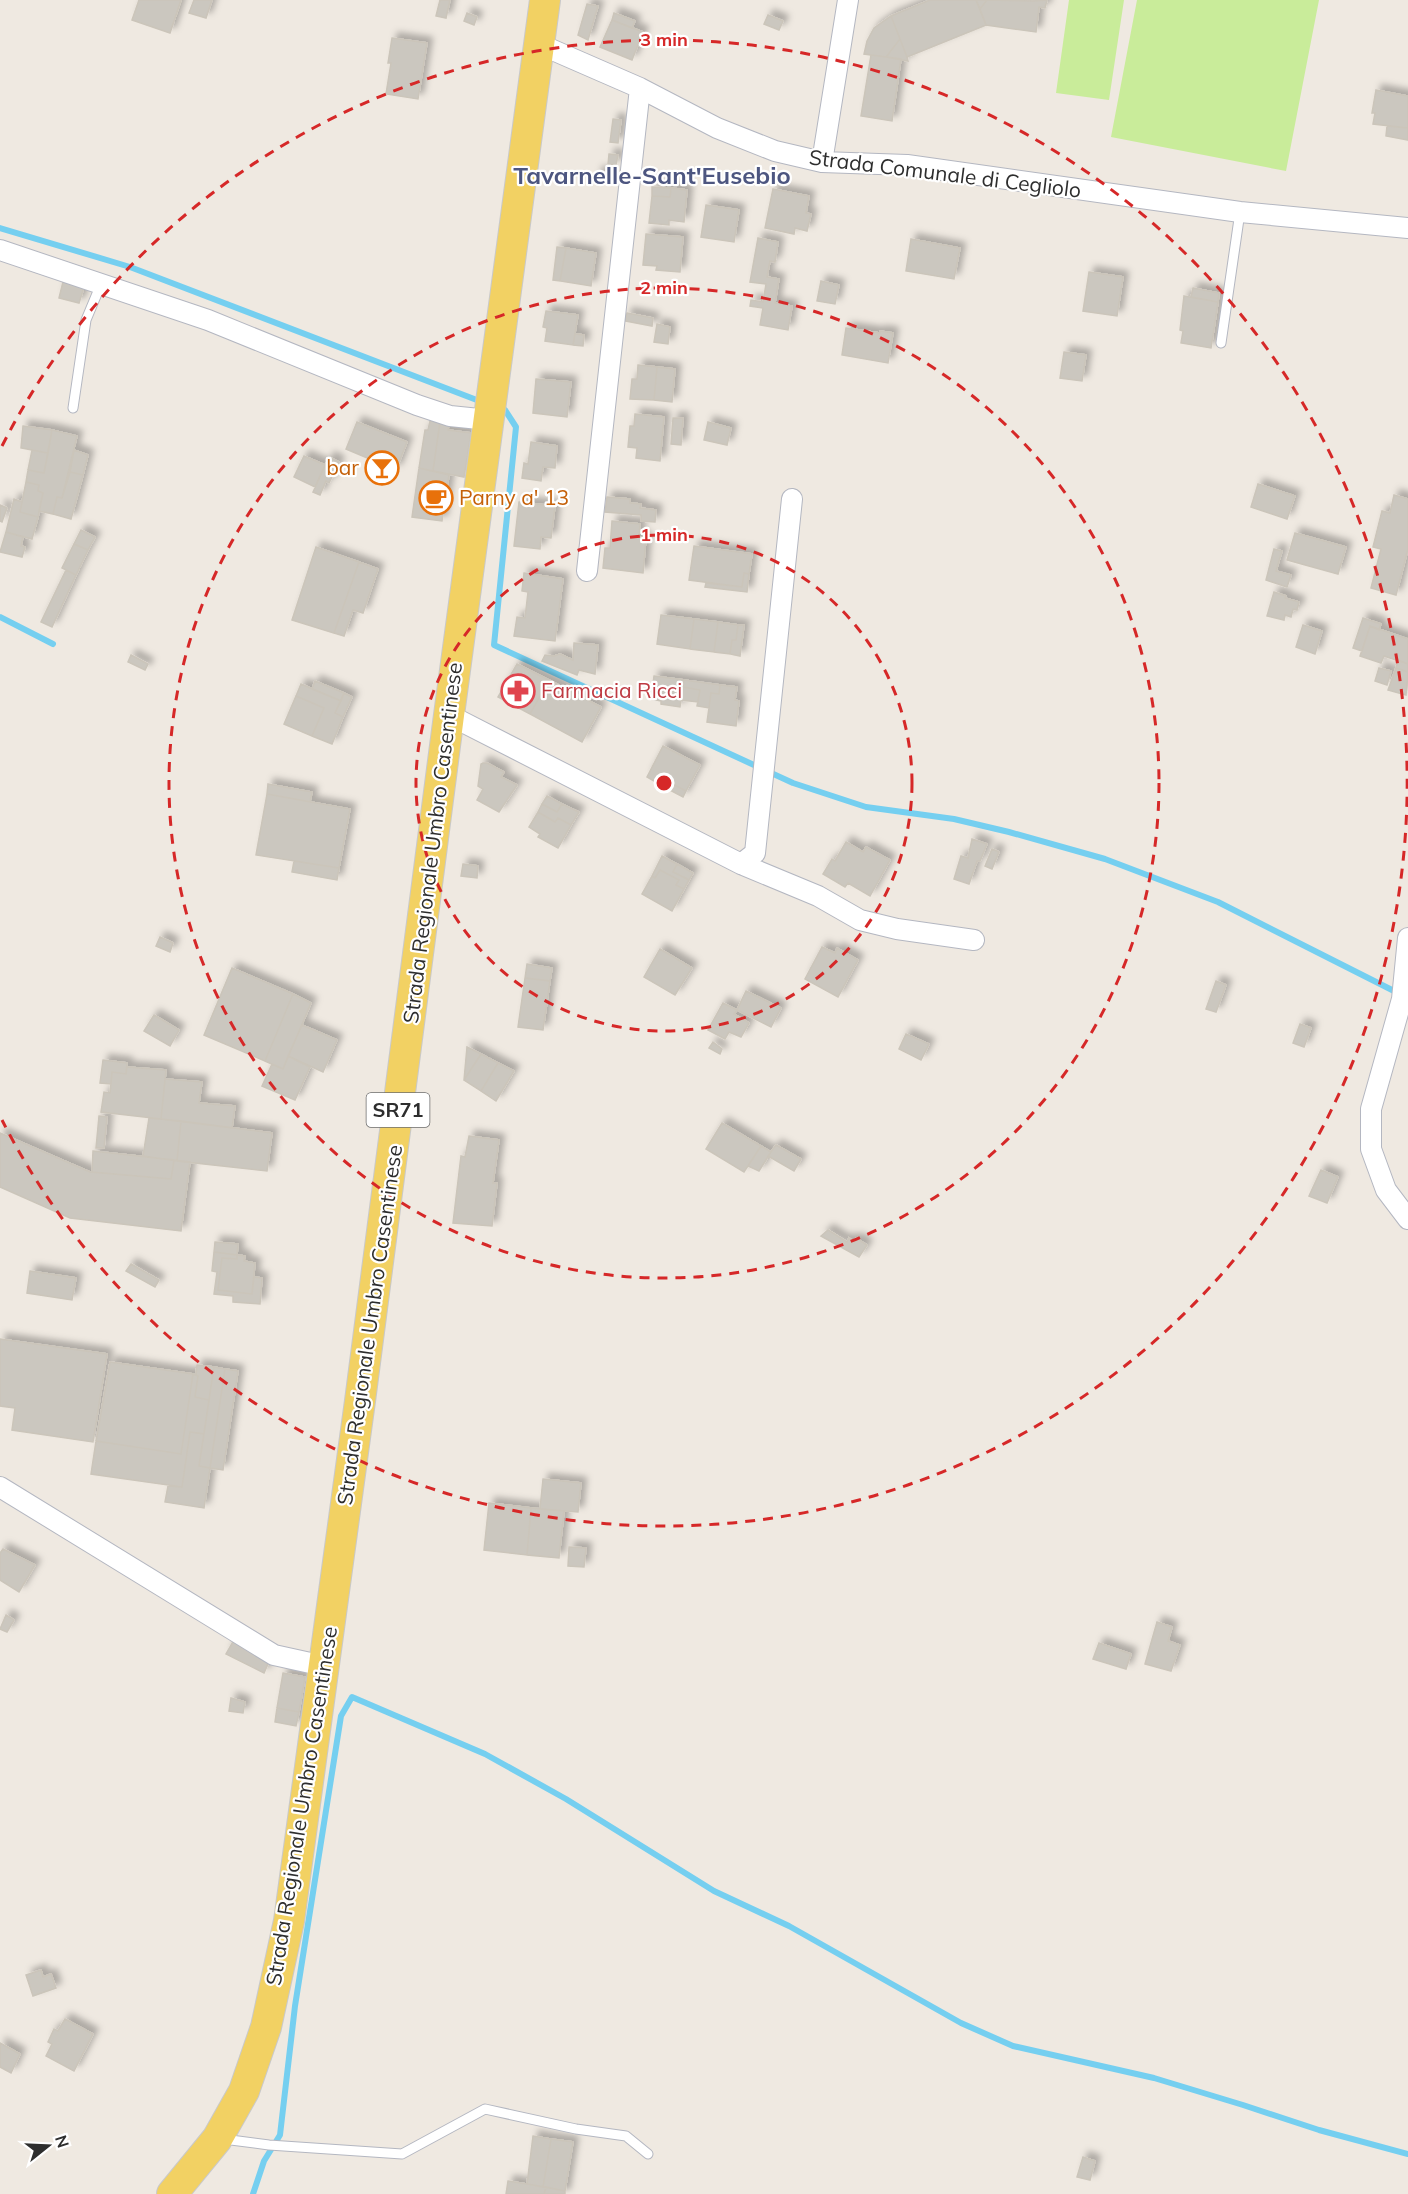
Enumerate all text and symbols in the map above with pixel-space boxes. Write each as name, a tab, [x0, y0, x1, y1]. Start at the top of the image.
text: 3 min	[640, 28, 688, 51]
street label: Strada Comunale di Cegliolo	[808, 143, 1083, 203]
district label: Tavarnelle-Sant'Eusebio	[513, 160, 791, 190]
text: 2 min	[640, 276, 688, 299]
bar icon: bar	[364, 450, 400, 486]
place label: bar	[326, 454, 359, 480]
cafe icon: Parny a' 13	[418, 480, 454, 516]
place label: Parny a' 13	[459, 484, 569, 510]
text: 1 min	[640, 523, 688, 546]
street label: Strada Regionale Umbro Casentinese	[397, 661, 467, 1025]
pharmacy icon: Farmacia Ricci	[500, 673, 536, 709]
place label: Farmacia Ricci	[541, 677, 682, 703]
centre of rings	[654, 773, 674, 793]
road number: SR71	[366, 1093, 430, 1127]
street label: Strada Regionale Umbro Casentinese	[331, 1143, 407, 1507]
street label: Strada Regionale Umbro Casentinese	[260, 1624, 342, 1987]
north arrow	[18, 2116, 78, 2176]
text: N	[51, 2133, 74, 2150]

